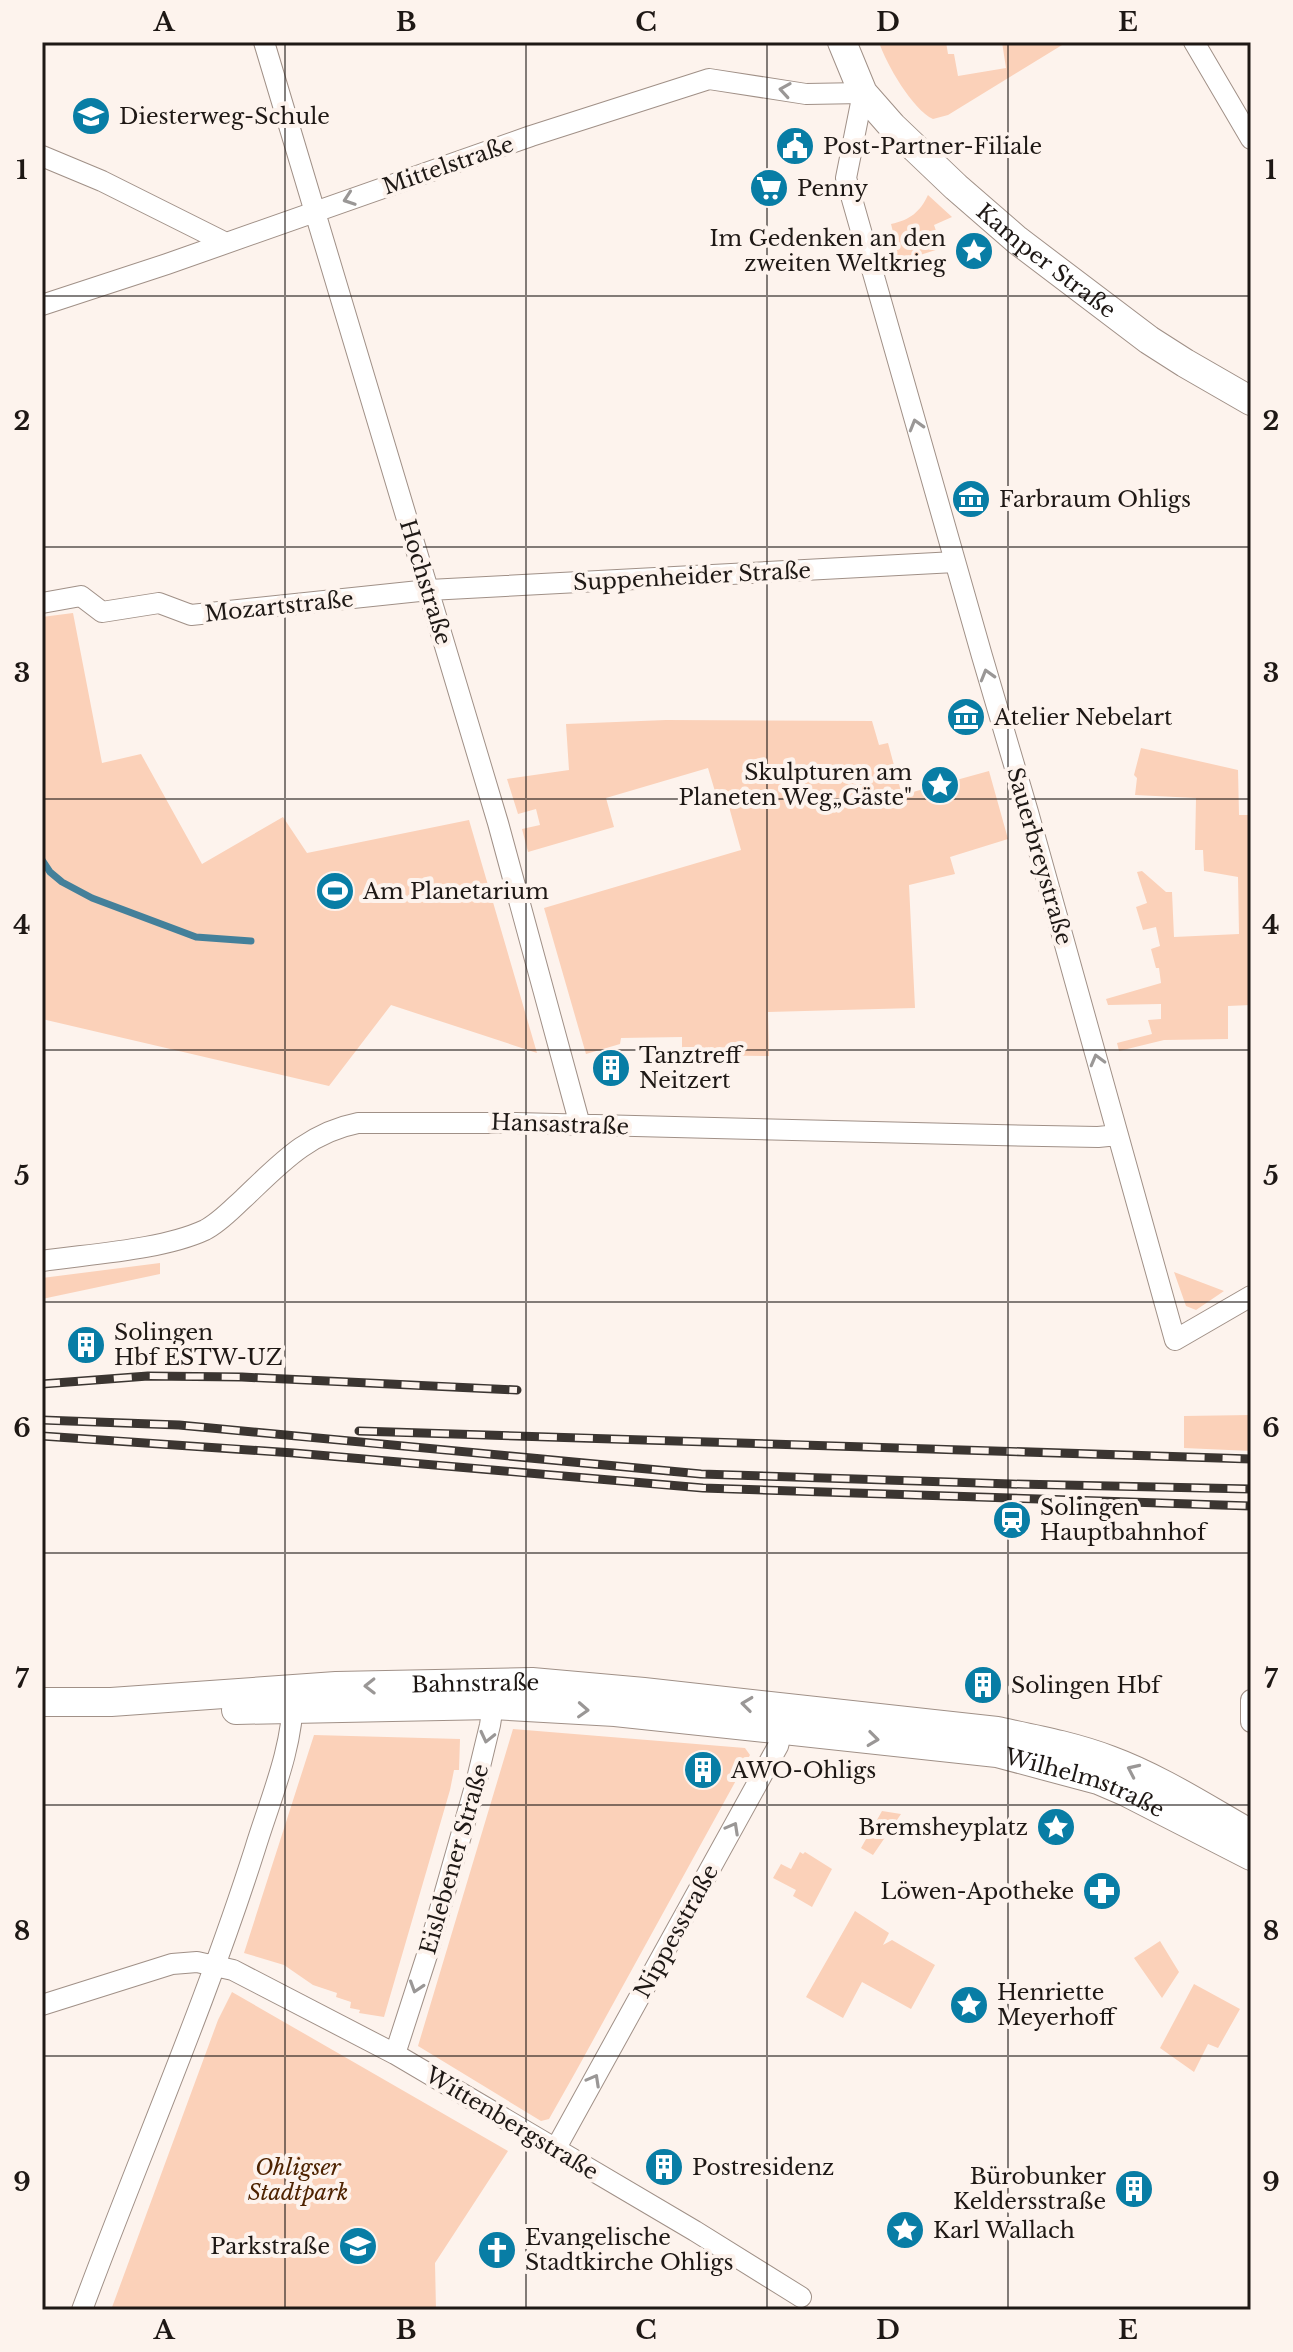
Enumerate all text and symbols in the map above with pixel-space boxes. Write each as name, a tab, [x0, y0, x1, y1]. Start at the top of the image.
text: A	[152, 6, 175, 38]
text: B	[396, 6, 416, 38]
text: C	[635, 6, 657, 38]
text: D	[876, 6, 900, 38]
text: E	[1118, 6, 1138, 38]
one-way arrow	[778, 82, 792, 99]
school or university icon: Diesterweg-Schule	[70, 95, 112, 137]
place label: Diesterweg-Schule	[119, 103, 330, 130]
public building icon: Post-Partner-Filiale	[774, 125, 816, 167]
street label: Mittelstraße	[379, 130, 517, 200]
place label: Post-Partner-Filiale	[823, 133, 1042, 160]
text: 1	[16, 154, 28, 186]
text: 1	[1265, 154, 1277, 186]
supermarket icon: Penny	[748, 167, 790, 209]
place label: Penny	[797, 175, 868, 202]
one-way arrow	[343, 189, 357, 205]
street label: Kamper Straße	[971, 198, 1121, 324]
place label: Im Gedenken an den zweiten Weltkrieg	[709, 225, 947, 277]
place icon: Im Gedenken an den zweiten Weltkrieg	[953, 230, 995, 272]
text: 2	[14, 405, 30, 437]
text: 2	[1263, 405, 1279, 437]
one-way arrow	[909, 419, 926, 433]
museum icon: Farbraum Ohligs	[950, 478, 992, 520]
place label: Farbraum Ohligs	[999, 486, 1191, 513]
street label: Hochstraße	[394, 516, 457, 648]
street label: Suppenheider Straße	[572, 557, 812, 596]
street label: Mozartstraße	[203, 585, 355, 628]
text: 3	[14, 657, 30, 689]
text: 3	[1263, 657, 1279, 689]
one-way arrow	[980, 669, 996, 683]
museum icon: Atelier Nebelart	[945, 696, 987, 738]
place label: Atelier Nebelart	[993, 704, 1173, 731]
place label: Skulpturen am Planeten Weg„Gäste"	[678, 759, 912, 811]
place icon: Skulpturen am Planeten Weg„Gäste"	[919, 764, 961, 806]
street label: Sauerbreystraße	[1001, 764, 1078, 948]
sports icon: Am Planetarium	[314, 870, 356, 912]
place label: Am Planetarium	[362, 878, 549, 905]
text: 4	[13, 909, 31, 941]
text: 4	[1262, 909, 1280, 941]
place label: Tanztreff Neitzert	[639, 1042, 744, 1094]
building icon: Tanztreff Neitzert	[590, 1047, 632, 1089]
one-way arrow	[1090, 1053, 1107, 1067]
street label: Hansastraße	[490, 1109, 630, 1140]
text: 5	[14, 1160, 30, 1192]
text: 5	[1263, 1160, 1279, 1192]
place label: Solingen Hbf ESTW-UZ	[114, 1319, 283, 1371]
building icon: Solingen Hbf ESTW-UZ	[65, 1324, 107, 1366]
text: 6	[13, 1412, 31, 1444]
text: 6	[1262, 1412, 1280, 1444]
place label: Solingen Hauptbahnhof	[1040, 1494, 1209, 1546]
station icon: Solingen Hauptbahnhof	[991, 1499, 1033, 1541]
text: 7	[15, 1663, 29, 1695]
text: 7	[1264, 1663, 1278, 1695]
building icon: Solingen Hbf	[962, 1664, 1004, 1706]
street label: Bahnstraße	[411, 1669, 541, 1698]
place label: Solingen Hbf	[1011, 1672, 1163, 1699]
one-way arrow	[363, 1677, 376, 1694]
one-way arrow	[740, 1696, 754, 1713]
one-way arrow	[577, 1702, 590, 1719]
one-way arrow	[479, 1730, 496, 1744]
one-way arrow	[866, 1730, 880, 1747]
street label: Wilhelmstraße	[1001, 1742, 1169, 1823]
building icon: AWO-Ohligs	[682, 1749, 724, 1791]
place label: AWO-Ohligs	[730, 1757, 876, 1784]
street label: Eislebener Straße	[414, 1761, 495, 1958]
one-way arrow	[1127, 1764, 1141, 1780]
place icon: Bremsheyplatz	[1035, 1806, 1077, 1848]
place label: Bremsheyplatz	[858, 1814, 1028, 1841]
one-way arrow	[723, 1822, 739, 1837]
street label: Nippesstraße	[629, 1860, 724, 2003]
pharmacy icon: Löwen-Apotheke	[1081, 1870, 1123, 1912]
place label: Löwen-Apotheke	[880, 1878, 1074, 1905]
text: 8	[14, 1915, 30, 1947]
text: 8	[1263, 1915, 1279, 1947]
place label: Henriette Meyerhoff	[997, 1979, 1118, 2031]
one-way arrow	[410, 1980, 426, 1994]
place icon: Henriette Meyerhoff	[948, 1984, 990, 2026]
street label: Wittenbergstraße	[420, 2061, 603, 2186]
one-way arrow	[585, 2074, 600, 2089]
building icon: Postresidenz	[643, 2146, 685, 2188]
park label: Ohligser Stadtpark	[248, 2154, 348, 2206]
place label: Postresidenz	[692, 2154, 834, 2181]
place label: Bürobunker Keldersstraße	[953, 2163, 1106, 2215]
text: 9	[13, 2166, 31, 2198]
text: 9	[1262, 2166, 1280, 2198]
building icon: Bürobunker Keldersstraße	[1113, 2168, 1155, 2210]
place icon: Karl Wallach	[884, 2209, 926, 2251]
place label: Karl Wallach	[933, 2217, 1075, 2244]
place label: Evangelische Stadtkirche Ohligs	[525, 2224, 733, 2276]
school or university icon: Parkstraße	[337, 2225, 379, 2267]
church icon: Evangelische Stadtkirche Ohligs	[476, 2229, 518, 2271]
place label: Parkstraße	[210, 2233, 330, 2260]
text: A	[152, 2314, 175, 2346]
text: B	[396, 2314, 416, 2346]
text: C	[635, 2314, 657, 2346]
text: D	[876, 2314, 900, 2346]
text: E	[1118, 2314, 1138, 2346]

